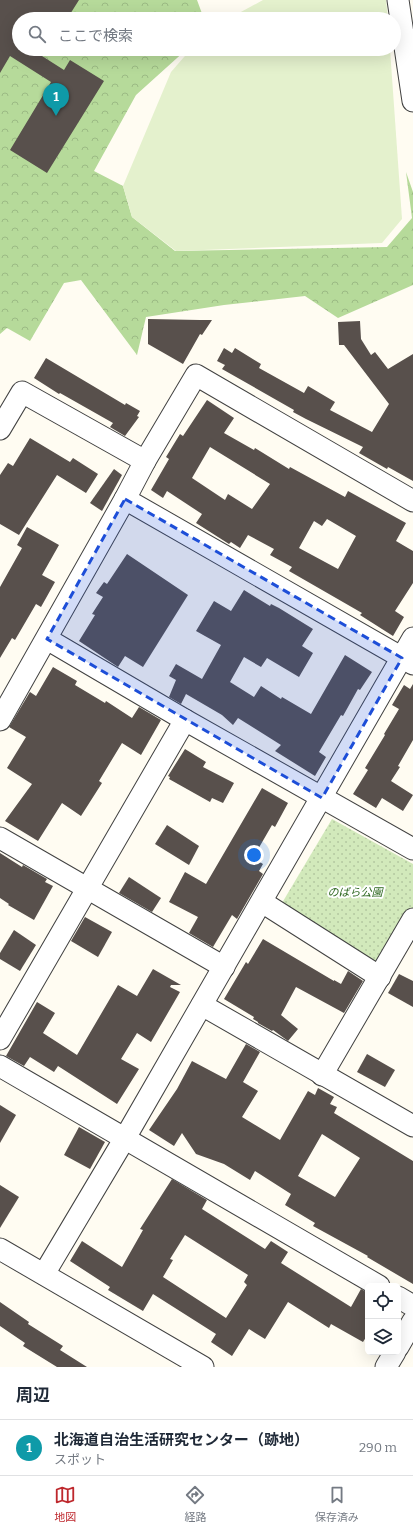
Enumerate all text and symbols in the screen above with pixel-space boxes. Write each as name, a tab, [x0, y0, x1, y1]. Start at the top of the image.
search box	[12, 12, 401, 56]
icon: search	[26, 23, 48, 45]
text: ここで検索	[58, 27, 133, 45]
pin: 1	[43, 83, 69, 116]
your location	[244, 845, 264, 865]
park label: のばら公園	[328, 886, 384, 899]
map controls	[365, 1283, 401, 1355]
button: locate	[365, 1283, 401, 1319]
button: layers	[365, 1319, 401, 1355]
text: 周辺	[16, 1385, 50, 1406]
text: 北海道自治生活研究センター（跡地）	[54, 1431, 309, 1449]
text: 1	[26, 1440, 32, 1455]
text: 290 m	[359, 1440, 397, 1455]
text: スポット	[54, 1452, 106, 1467]
tab: 地図	[54, 1484, 76, 1524]
tab: 経路	[184, 1484, 206, 1524]
tab: 保存済み	[315, 1484, 359, 1524]

